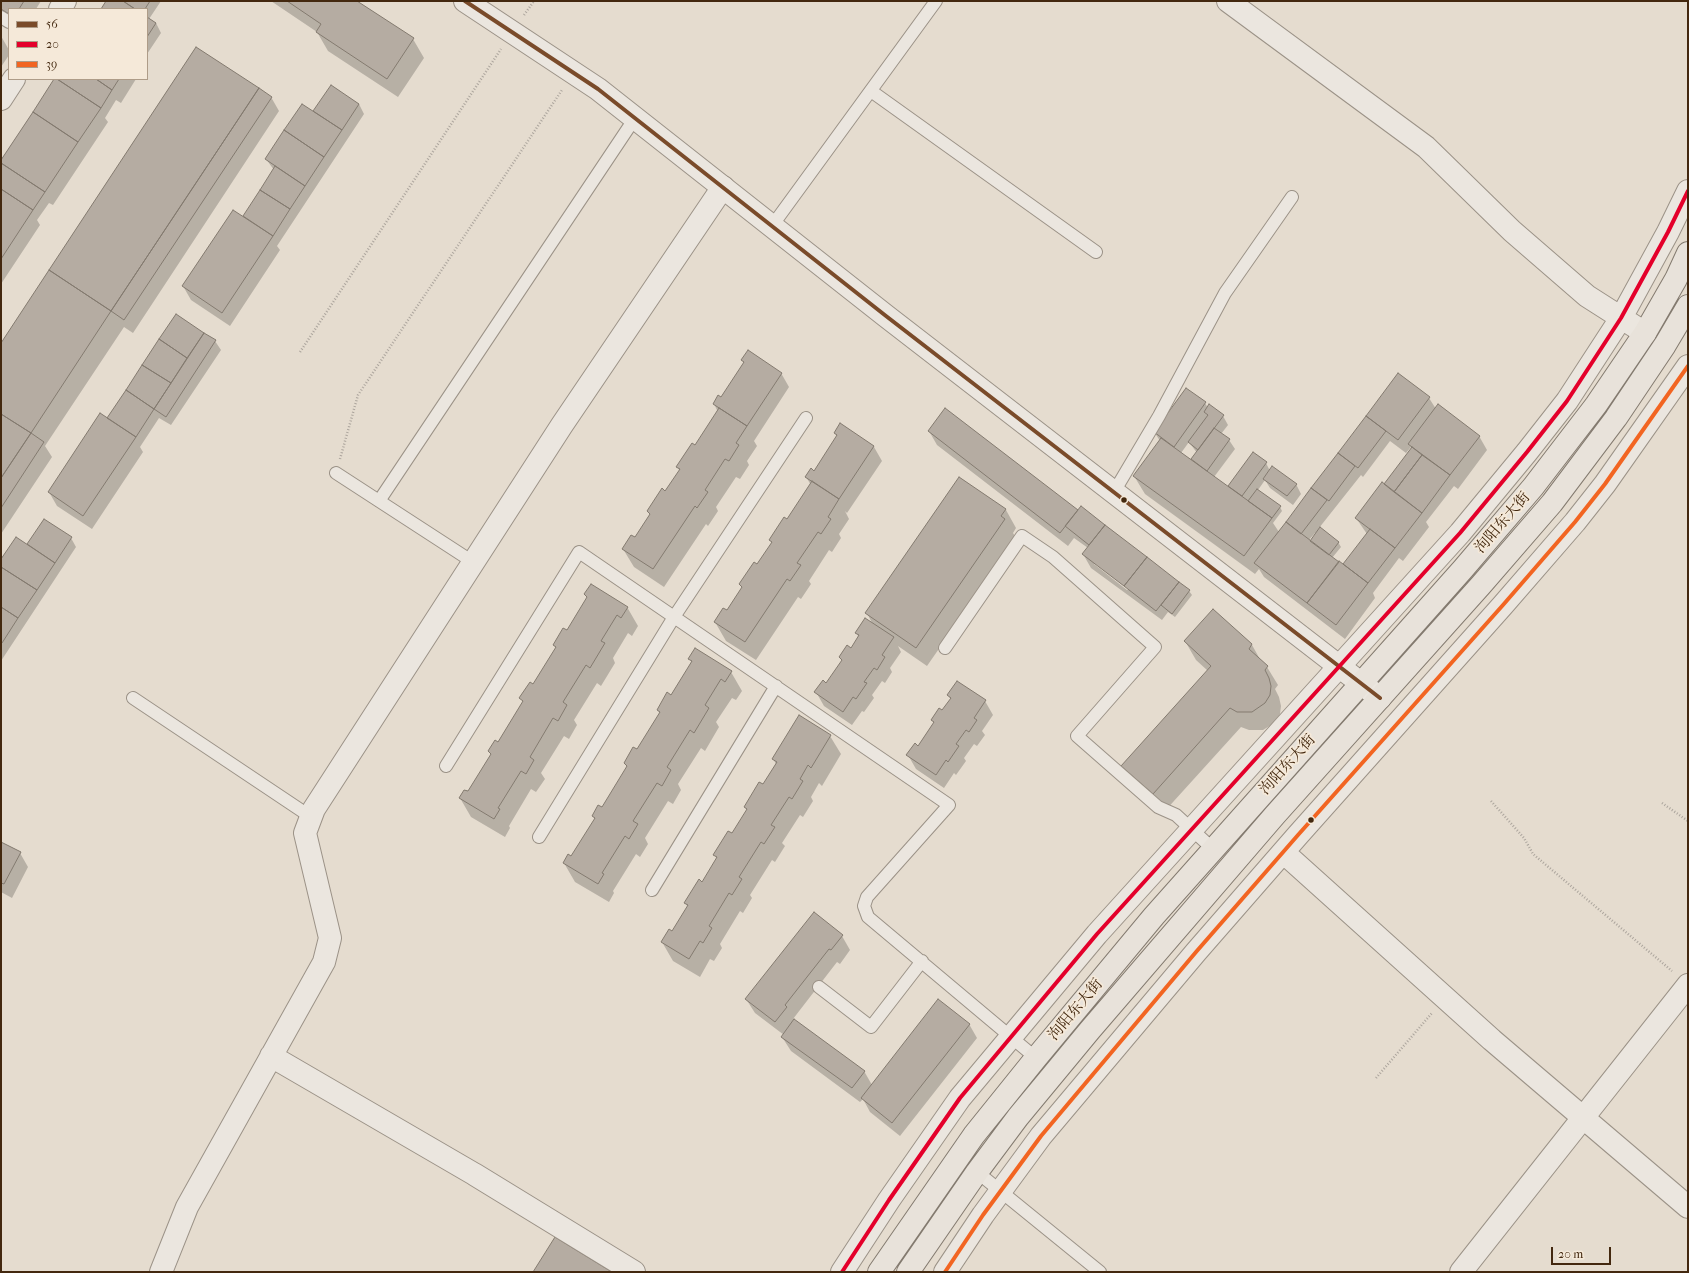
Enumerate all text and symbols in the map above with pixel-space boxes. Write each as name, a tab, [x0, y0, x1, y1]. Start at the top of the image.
legend	[8, 8, 148, 80]
text: 56	[46, 17, 58, 31]
text: 20	[46, 37, 59, 51]
text: 39	[46, 57, 57, 71]
street label: 泃阳东大街	[1472, 489, 1534, 557]
unlabelled marker	[1119, 495, 1129, 505]
street label: 泃阳东大街	[1256, 731, 1320, 799]
unlabelled marker	[1306, 815, 1316, 825]
street label: 泃阳东大街	[1045, 975, 1107, 1045]
scale bar	[1553, 1239, 1613, 1265]
text: 20 m	[1558, 1247, 1583, 1261]

